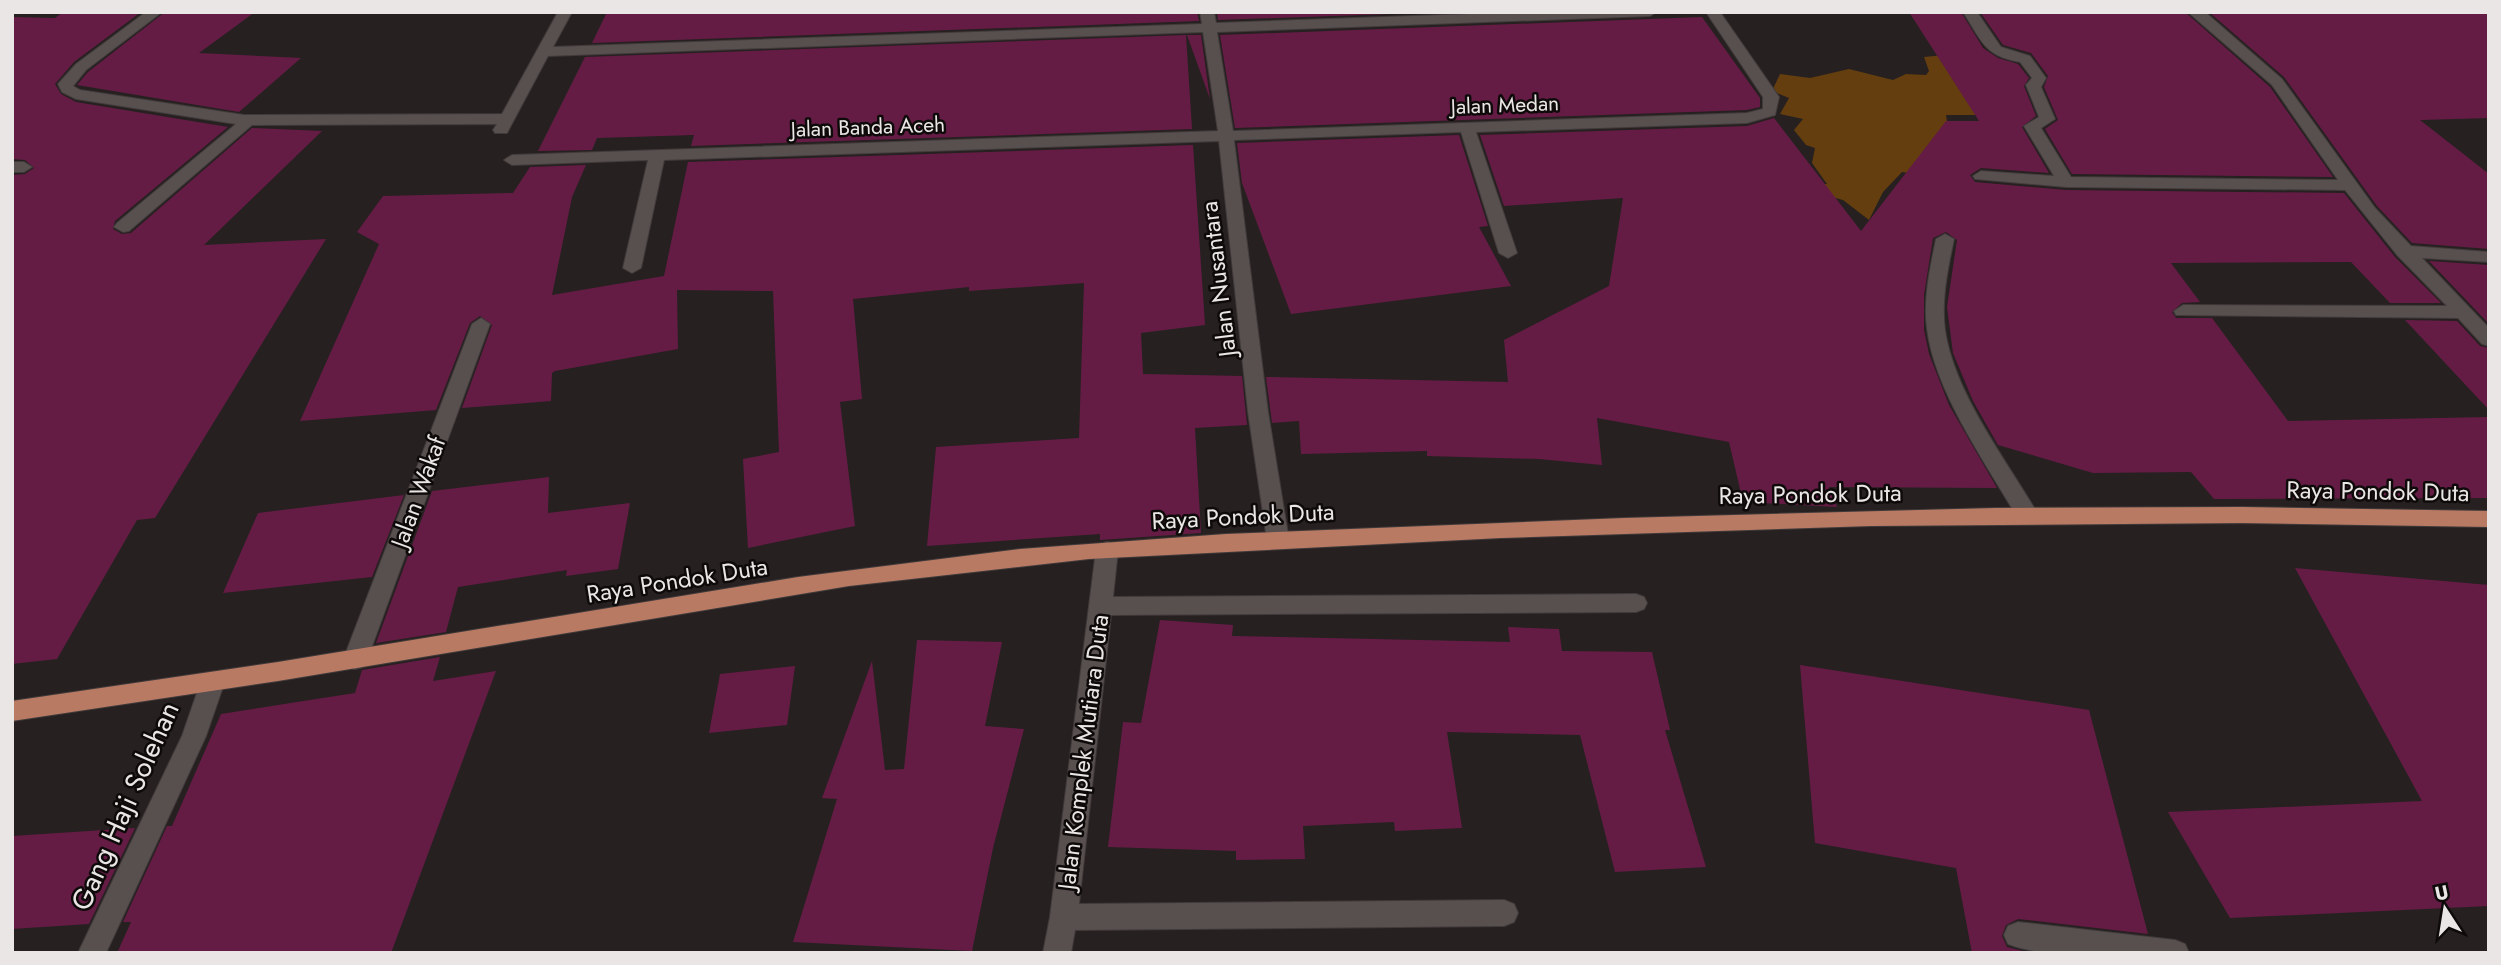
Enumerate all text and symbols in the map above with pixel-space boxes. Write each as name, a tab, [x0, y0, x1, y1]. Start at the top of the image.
street label: Jalan Medan	[1447, 88, 1560, 122]
street label: Jalan Banda Aceh	[787, 109, 946, 145]
street label: Jalan Nusantara	[1191, 199, 1245, 362]
street label: Jalan Wakaf	[381, 430, 455, 555]
street label: Raya Pondok Duta	[2286, 472, 2470, 510]
street label: Raya Pondok Duta	[1718, 475, 1902, 513]
street label: Raya Pondok Duta	[1151, 494, 1335, 538]
street label: Raya Pondok Duta	[584, 548, 770, 612]
street label: Jalan Komplek Mutiara Duta	[1048, 612, 1117, 895]
street label: Gang Haji Solehan	[61, 695, 189, 917]
north arrow	[2410, 874, 2480, 944]
text: U	[2432, 878, 2451, 907]

